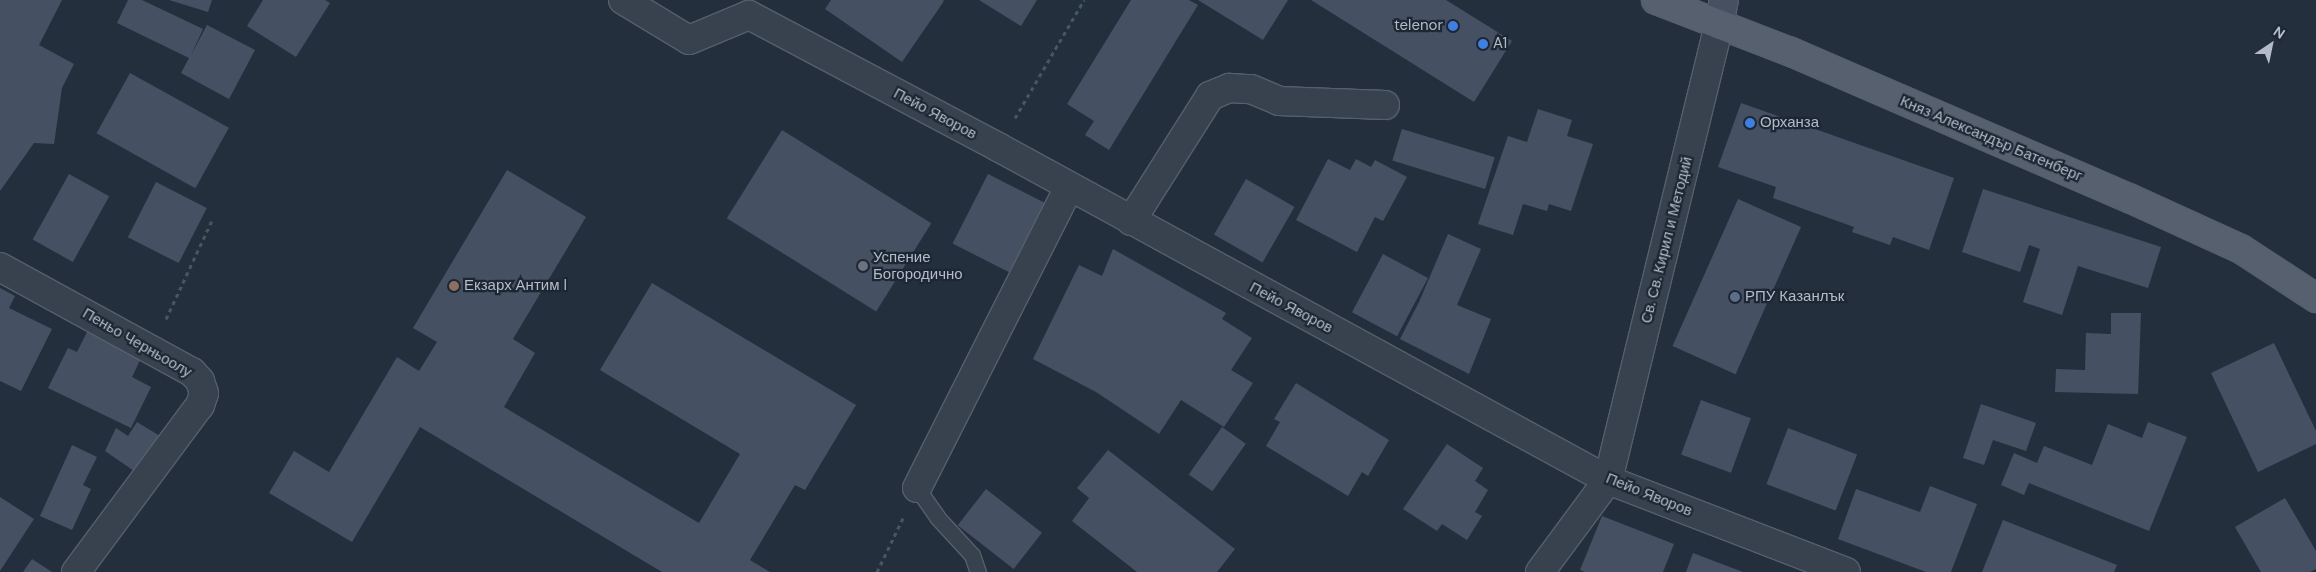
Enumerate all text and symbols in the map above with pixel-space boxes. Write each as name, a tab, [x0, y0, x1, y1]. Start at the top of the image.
place label: telenor	[1394, 17, 1443, 35]
marker: telenor	[1447, 20, 1459, 32]
north arrow	[2246, 20, 2296, 70]
text: N	[2270, 22, 2289, 43]
place label: A1	[1493, 35, 1507, 53]
marker: A1	[1477, 38, 1489, 50]
street label: Пейо Яворов	[890, 85, 980, 143]
street label: Княз Александър Батенберг	[1897, 92, 2085, 186]
place label: Орханза	[1760, 114, 1819, 132]
marker: Орханза	[1744, 117, 1756, 129]
street label: Св. Св. Кирил и Методий	[1638, 155, 1696, 325]
place label: Успение Богородично	[873, 248, 963, 283]
marker: Успение Богородично	[857, 260, 869, 272]
place label: Екзарх Антим I	[464, 277, 567, 295]
street label: Пейо Яворов	[1246, 279, 1336, 337]
marker: Екзарх Антим I	[448, 280, 460, 292]
place label: РПУ Казанлък	[1745, 288, 1844, 306]
marker: РПУ Казанлък	[1729, 291, 1741, 303]
street label: Пеньо Черньоолу	[79, 304, 195, 382]
street label: Пейо Яворов	[1603, 470, 1695, 520]

